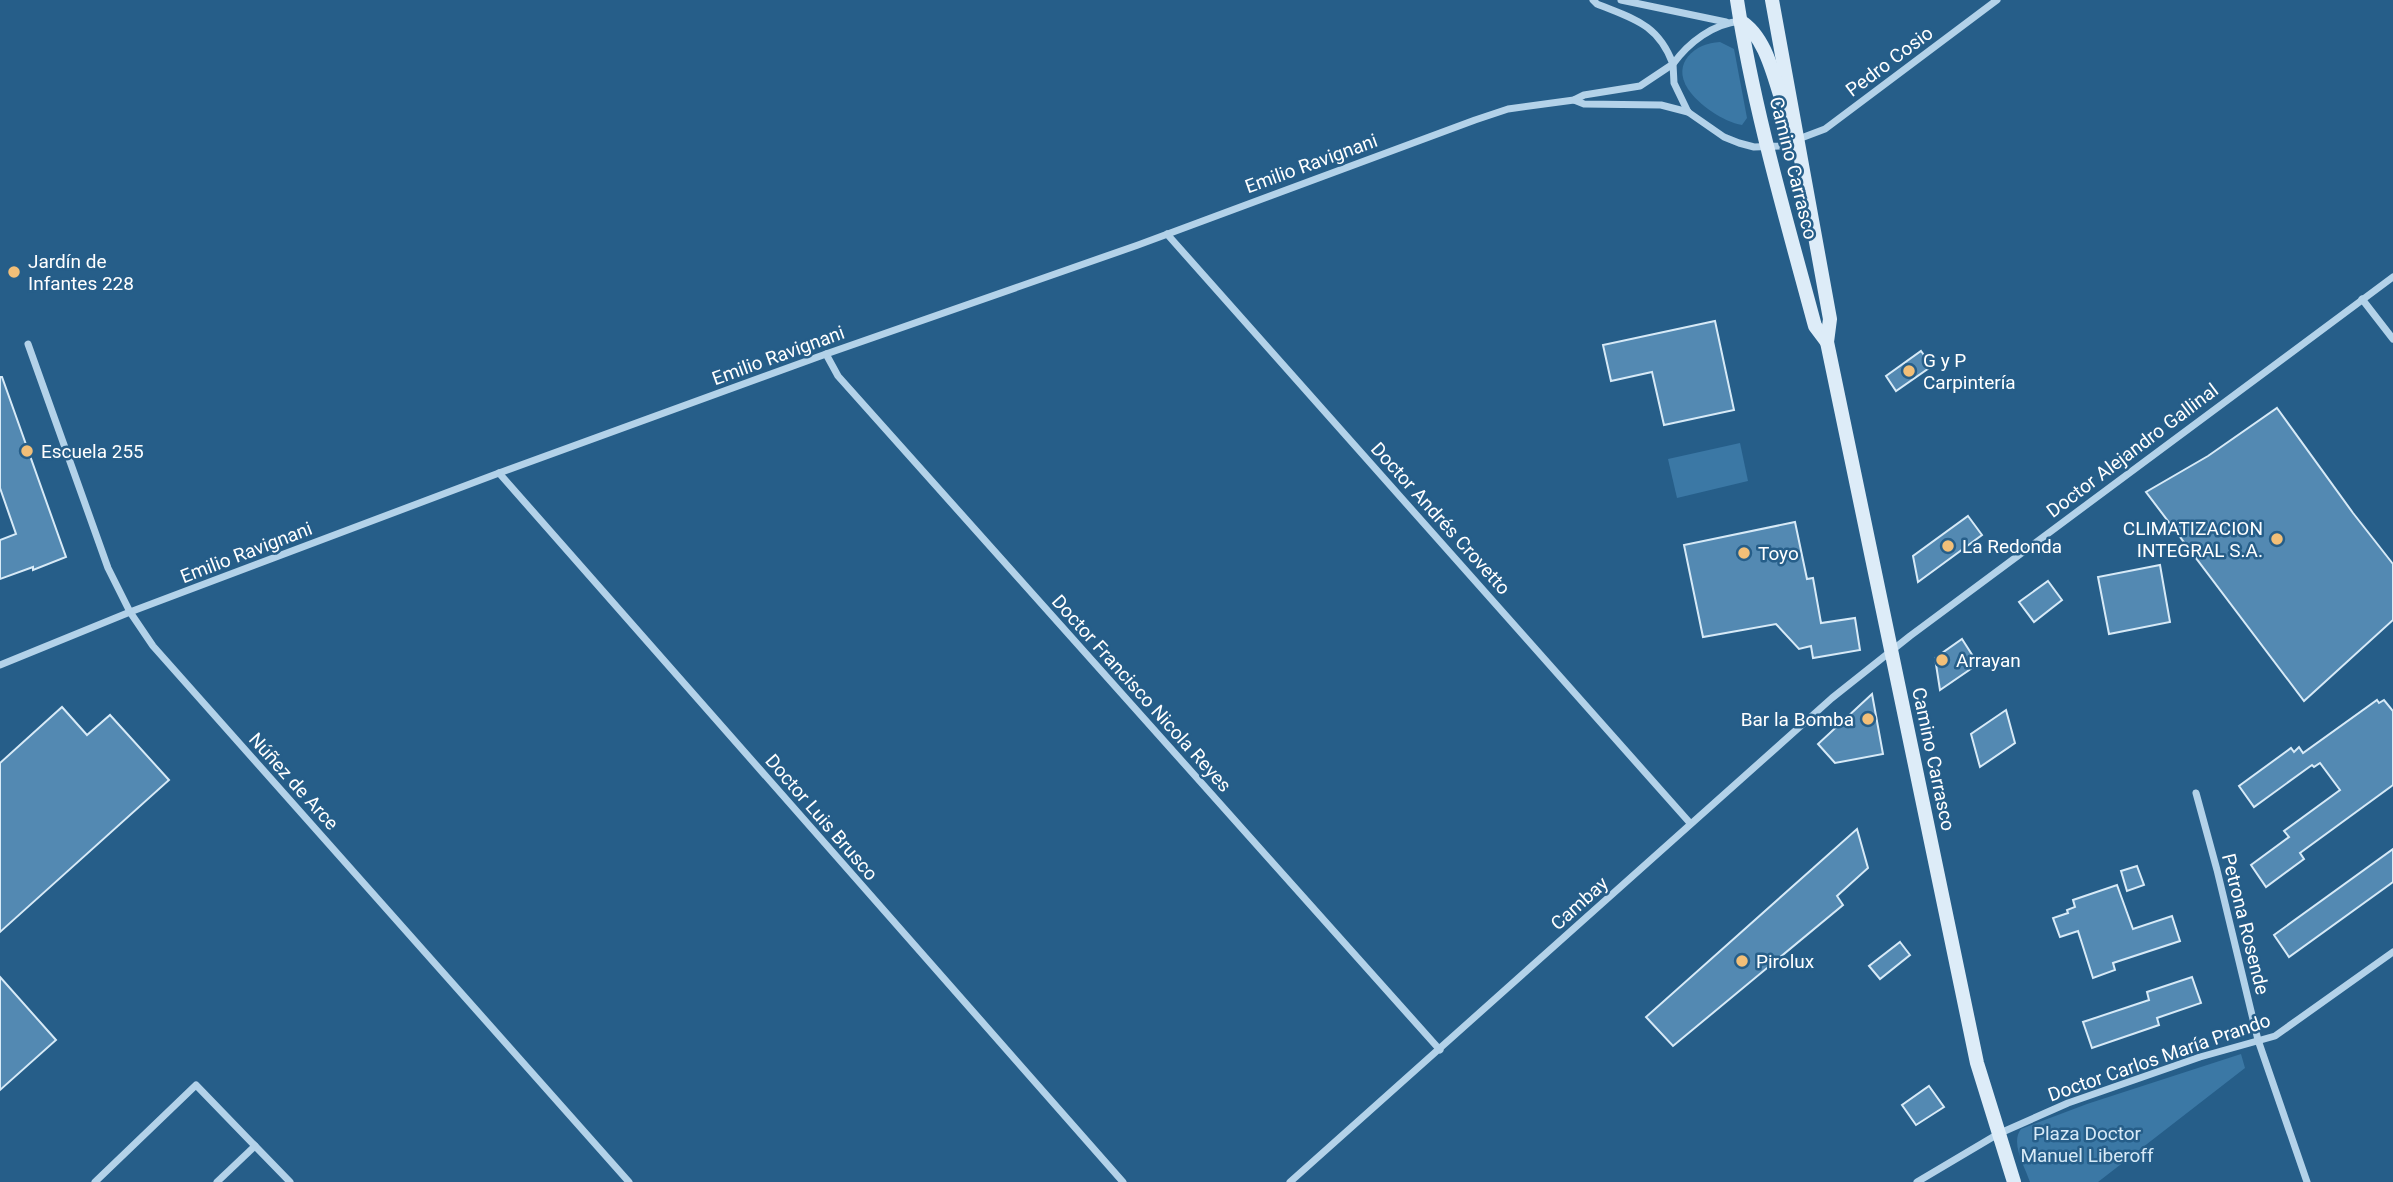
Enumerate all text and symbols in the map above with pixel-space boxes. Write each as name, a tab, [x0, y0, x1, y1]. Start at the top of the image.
street label: Pedro Cosio	[1841, 21, 1937, 102]
street label: Camino Carrasco	[1765, 94, 1822, 242]
street label: Emilio Ravignani	[1242, 129, 1381, 198]
place label: Jardín de Infantes 228	[28, 250, 134, 295]
marker: Jardín de Infantes 228	[6, 264, 22, 280]
street label: Emilio Ravignani	[709, 321, 848, 390]
place label: G y P Carpintería	[1923, 349, 2016, 394]
marker: G y P Carpintería	[1901, 363, 1917, 379]
street label: Doctor Alejandro Gallinal	[2042, 378, 2223, 522]
street label: Doctor Andrés Crovetto	[1366, 437, 1515, 599]
place label: Escuela 255	[41, 440, 144, 463]
marker: Escuela 255	[19, 443, 35, 459]
street label: Emilio Ravignani	[177, 517, 315, 588]
place label: CLIMATIZACION INTEGRAL S.A.	[2123, 517, 2263, 562]
marker: CLIMATIZACION INTEGRAL S.A.	[2269, 531, 2285, 547]
place label: La Redonda	[1962, 535, 2062, 558]
marker: La Redonda	[1940, 538, 1956, 554]
place label: Toyo	[1758, 542, 1799, 565]
marker: Toyo	[1736, 545, 1752, 561]
street label: Doctor Francisco Nicola Reyes	[1047, 590, 1236, 797]
place label: Arrayan	[1956, 649, 2021, 672]
marker: Arrayan	[1934, 652, 1950, 668]
street label: Camino Carrasco	[1907, 685, 1960, 833]
place label: Bar la Bomba	[1741, 708, 1854, 731]
marker: Bar la Bomba	[1860, 711, 1876, 727]
street label: Núñez de Arce	[244, 728, 343, 835]
street label: Doctor Luis Brusco	[760, 749, 883, 885]
street label: Petrona Rosende	[2217, 851, 2274, 997]
street label: Cambay	[1546, 872, 1613, 935]
place label: Pirolux	[1756, 950, 1815, 973]
marker: Pirolux	[1734, 953, 1750, 969]
street label: Doctor Carlos María Prando	[2045, 1009, 2274, 1106]
park label: Plaza Doctor Manuel Liberoff	[2020, 1122, 2154, 1167]

